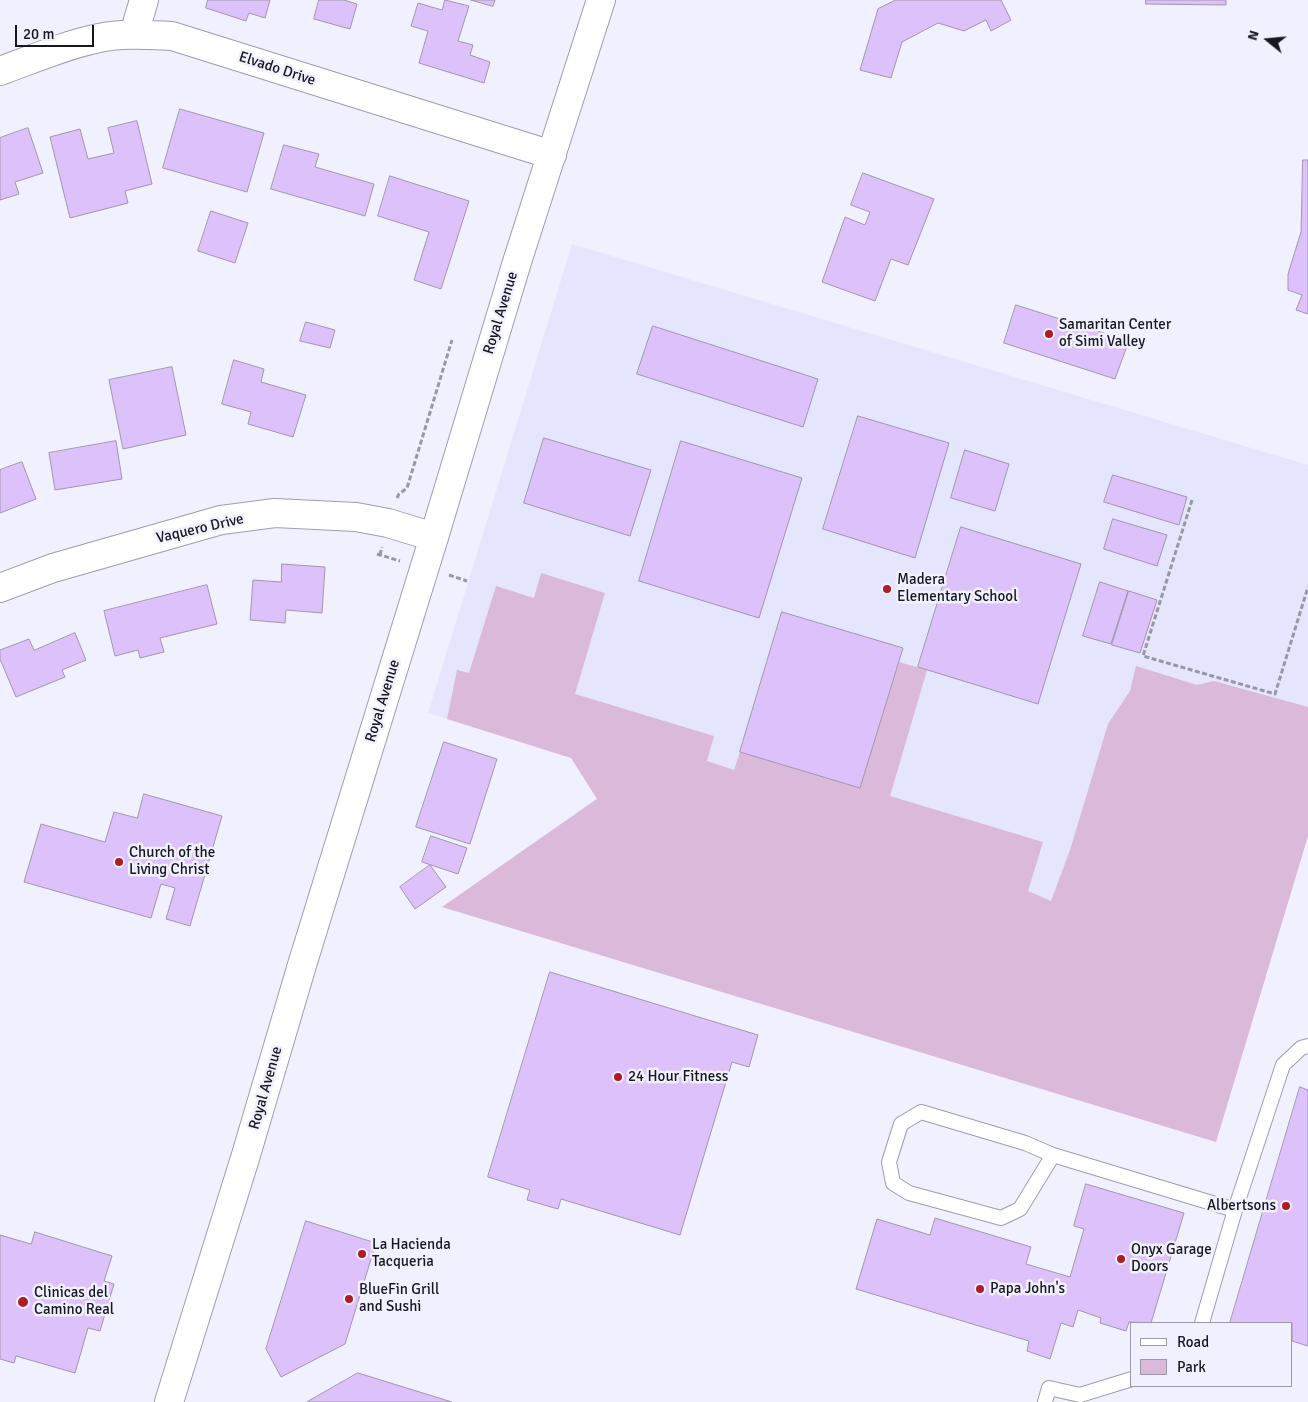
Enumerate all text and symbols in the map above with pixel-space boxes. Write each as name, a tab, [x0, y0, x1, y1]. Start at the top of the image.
scale bar	[18, 15, 96, 47]
north arrow	[1243, 15, 1293, 65]
text: 20 m	[23, 25, 54, 43]
text: N	[1244, 28, 1263, 43]
street label: Elvado Drive	[236, 48, 318, 90]
street label: Royal Avenue	[480, 270, 522, 356]
place label: Samaritan Center of Simi Valley	[1059, 316, 1171, 351]
marker: Samaritan Center of Simi Valley	[1043, 328, 1055, 340]
street label: Vaquero Drive	[155, 510, 245, 548]
place label: Madera Elementary School	[897, 571, 1018, 606]
marker: Madera Elementary School	[881, 583, 893, 595]
street label: Royal Avenue	[362, 658, 404, 744]
place label: Church of the Living Christ	[129, 844, 215, 879]
marker: Church of the Living Christ	[113, 856, 125, 868]
street label: Royal Avenue	[246, 1044, 286, 1132]
place label: 24 Hour Fitness	[628, 1068, 728, 1086]
marker: 24 Hour Fitness	[612, 1071, 624, 1083]
place label: Albertsons	[1207, 1197, 1276, 1215]
marker: Albertsons	[1280, 1200, 1292, 1212]
place label: La Hacienda Tacqueria	[372, 1236, 451, 1271]
place label: Onyx Garage Doors	[1131, 1241, 1212, 1276]
marker: La Hacienda Tacqueria	[356, 1248, 368, 1260]
marker: Onyx Garage Doors	[1115, 1253, 1127, 1265]
place label: Papa John's	[990, 1280, 1065, 1298]
place label: BlueFin Grill and Sushi	[359, 1281, 439, 1316]
marker: Papa John's	[974, 1283, 986, 1295]
place label: Clinicas del Camino Real	[34, 1284, 114, 1319]
marker: BlueFin Grill and Sushi	[343, 1293, 355, 1305]
marker: Clinicas del Camino Real	[16, 1295, 30, 1309]
legend	[1130, 1322, 1293, 1387]
text: Road	[1177, 1333, 1209, 1351]
text: Park	[1177, 1358, 1206, 1376]

